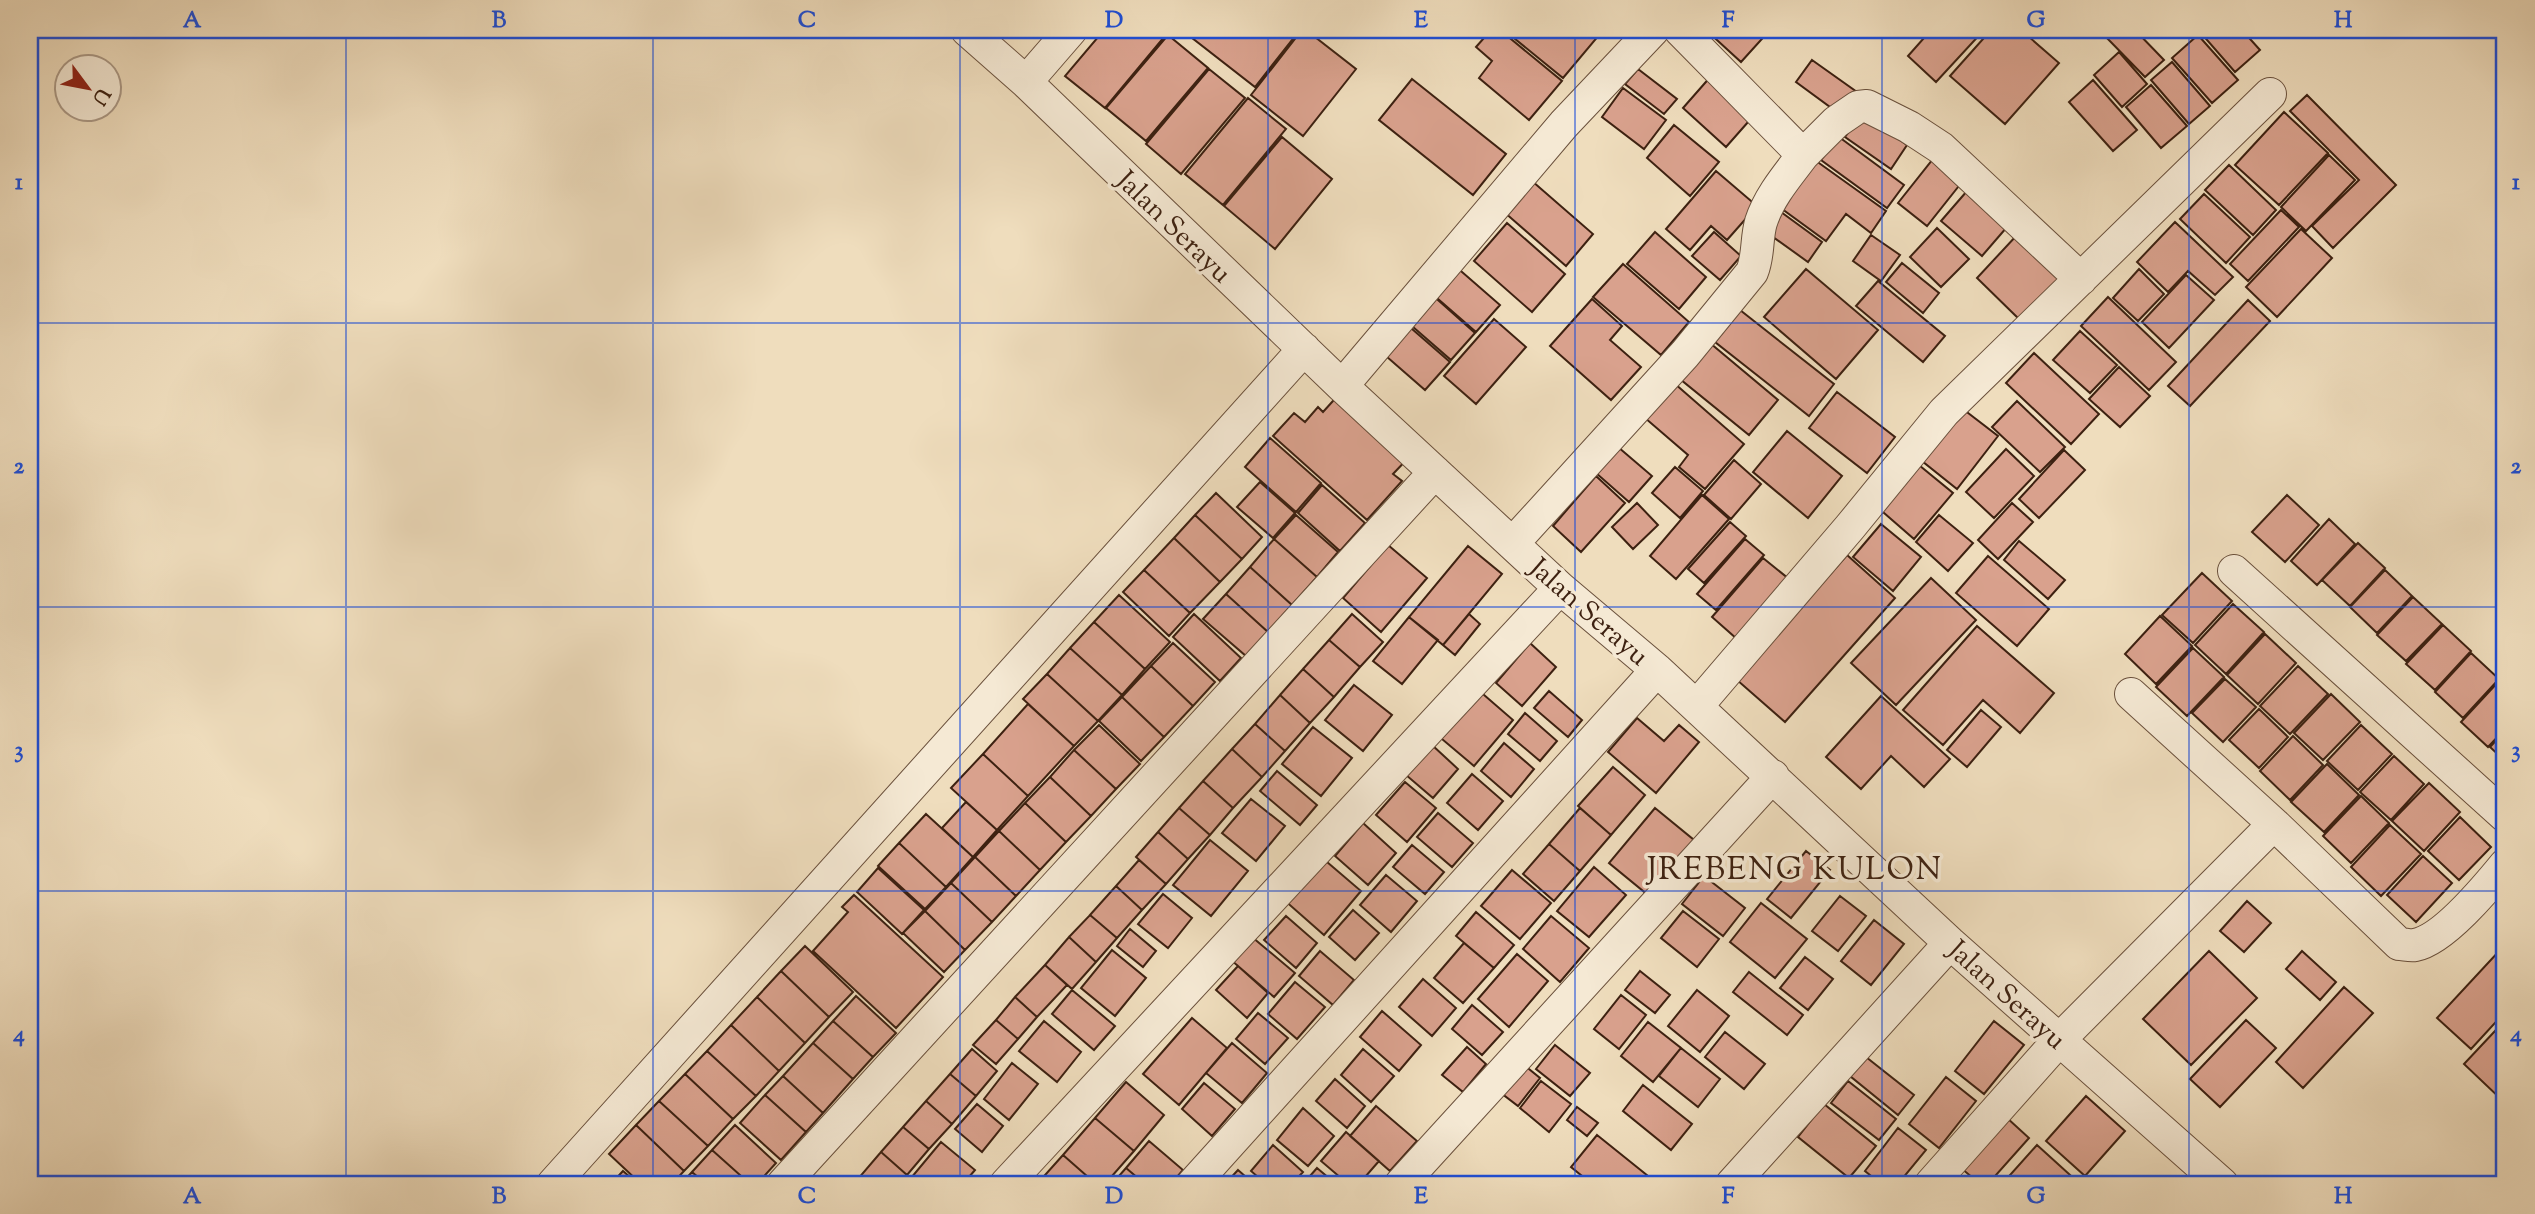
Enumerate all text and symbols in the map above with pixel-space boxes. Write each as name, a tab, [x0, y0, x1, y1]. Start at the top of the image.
text: A	[183, 5, 202, 38]
text: B	[492, 5, 507, 38]
text: C	[798, 5, 816, 38]
text: D	[1105, 5, 1123, 38]
text: E	[1414, 5, 1428, 38]
text: F	[1722, 5, 1735, 38]
text: G	[2027, 5, 2046, 38]
text: H	[2334, 5, 2353, 38]
north arrow	[52, 52, 122, 122]
text: U	[84, 82, 116, 110]
street label: Jalan Serayu	[1105, 161, 1240, 294]
text: 1	[15, 167, 23, 200]
text: 1	[2512, 167, 2520, 200]
text: 2	[14, 451, 25, 484]
text: 2	[2511, 451, 2522, 484]
street label: Jalan Serayu	[1518, 549, 1657, 677]
text: 3	[14, 735, 24, 768]
text: 3	[2511, 735, 2521, 768]
district label: JREBENG KULON	[1645, 848, 1943, 894]
street label: Jalan Serayu	[1936, 931, 2074, 1060]
text: 4	[12, 1019, 25, 1052]
text: 4	[2509, 1019, 2522, 1052]
text: A	[183, 1181, 202, 1214]
text: B	[492, 1181, 507, 1214]
text: C	[798, 1181, 816, 1214]
text: D	[1105, 1181, 1123, 1214]
text: E	[1414, 1181, 1428, 1214]
text: F	[1722, 1181, 1735, 1214]
text: G	[2027, 1181, 2046, 1214]
text: H	[2334, 1181, 2353, 1214]

